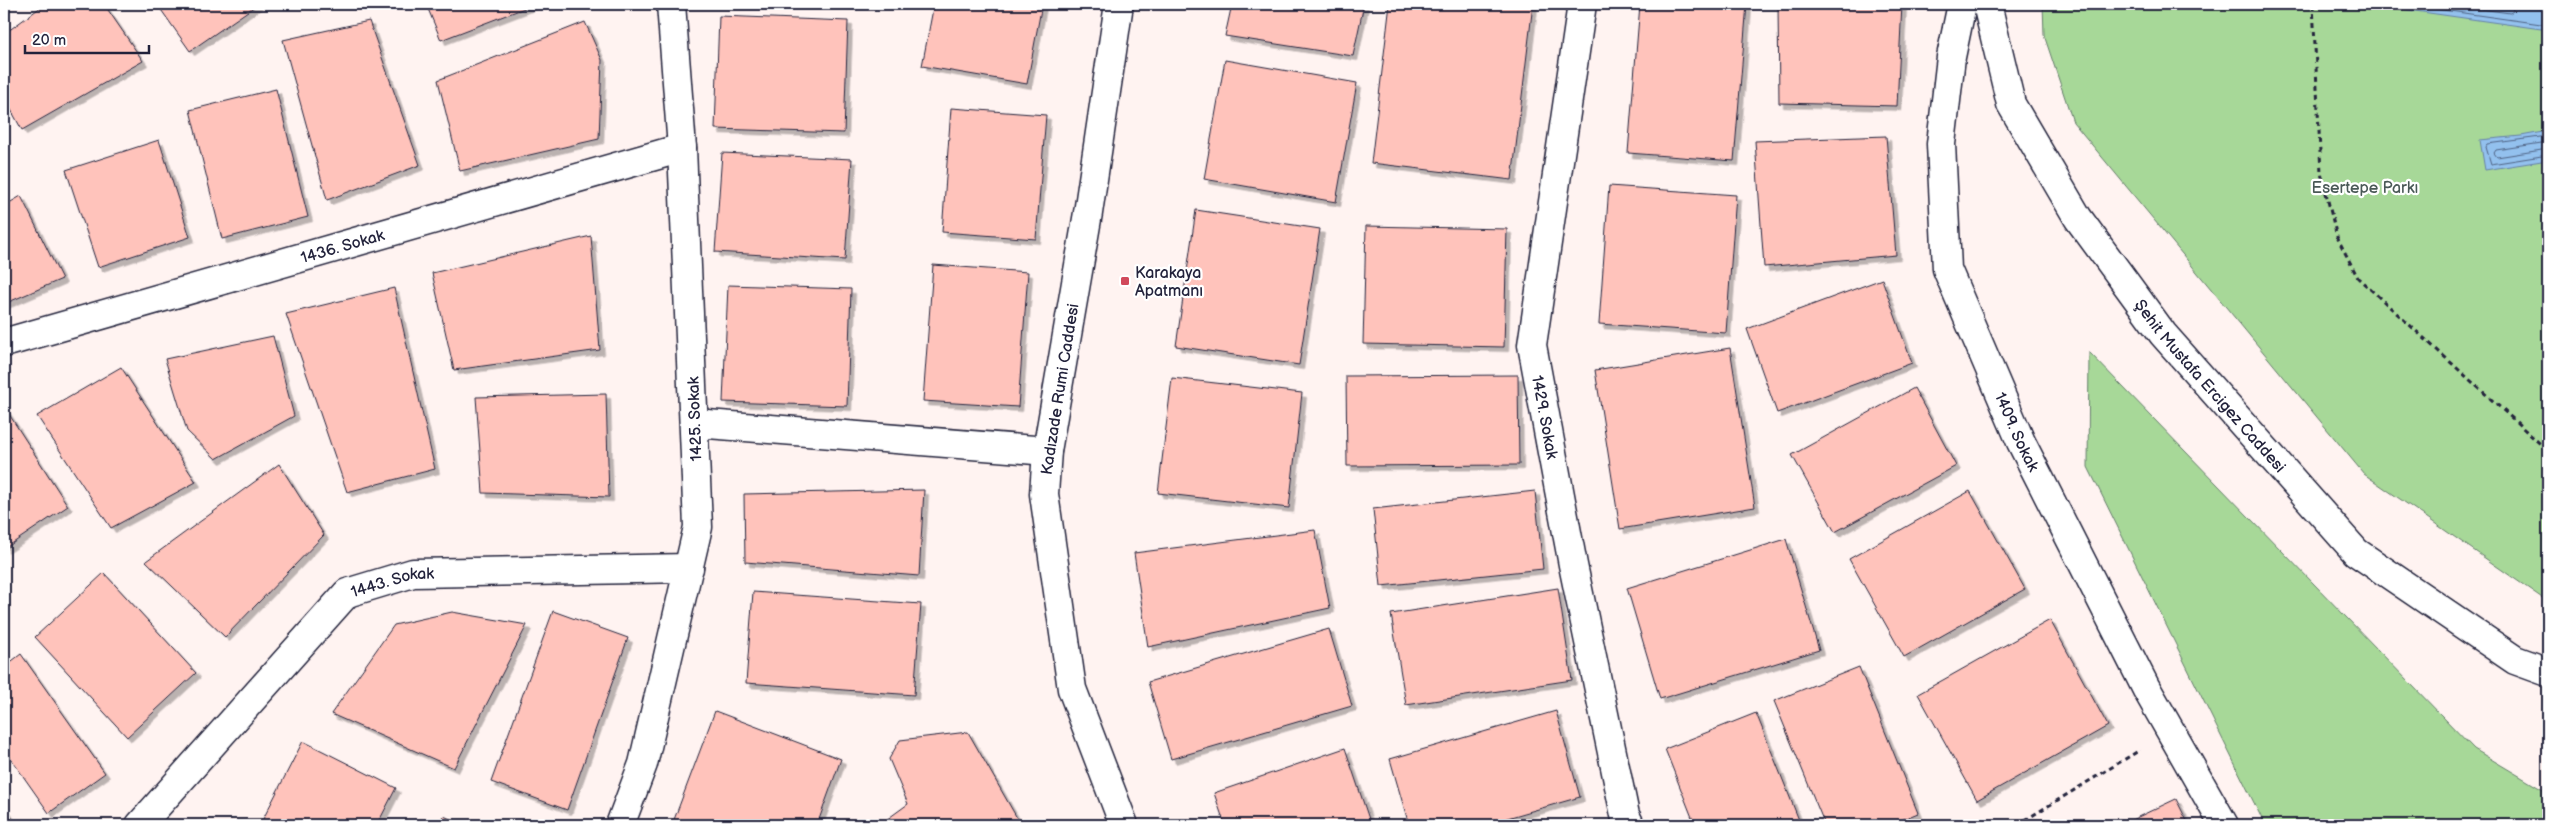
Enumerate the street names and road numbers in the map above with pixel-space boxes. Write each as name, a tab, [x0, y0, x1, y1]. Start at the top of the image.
street label: 1436. Sokak	[299, 226, 387, 268]
street label: Şehit Mustafa Ercigez Caddesi	[2130, 296, 2289, 477]
street label: Kadızade Rumi Caddesi	[1038, 302, 1083, 476]
street label: 1429. Sokak	[1527, 374, 1561, 461]
street label: 1425. Sokak	[685, 376, 706, 462]
street label: 1409. Sokak	[1990, 390, 2042, 475]
street label: 1443. Sokak	[349, 565, 434, 602]

